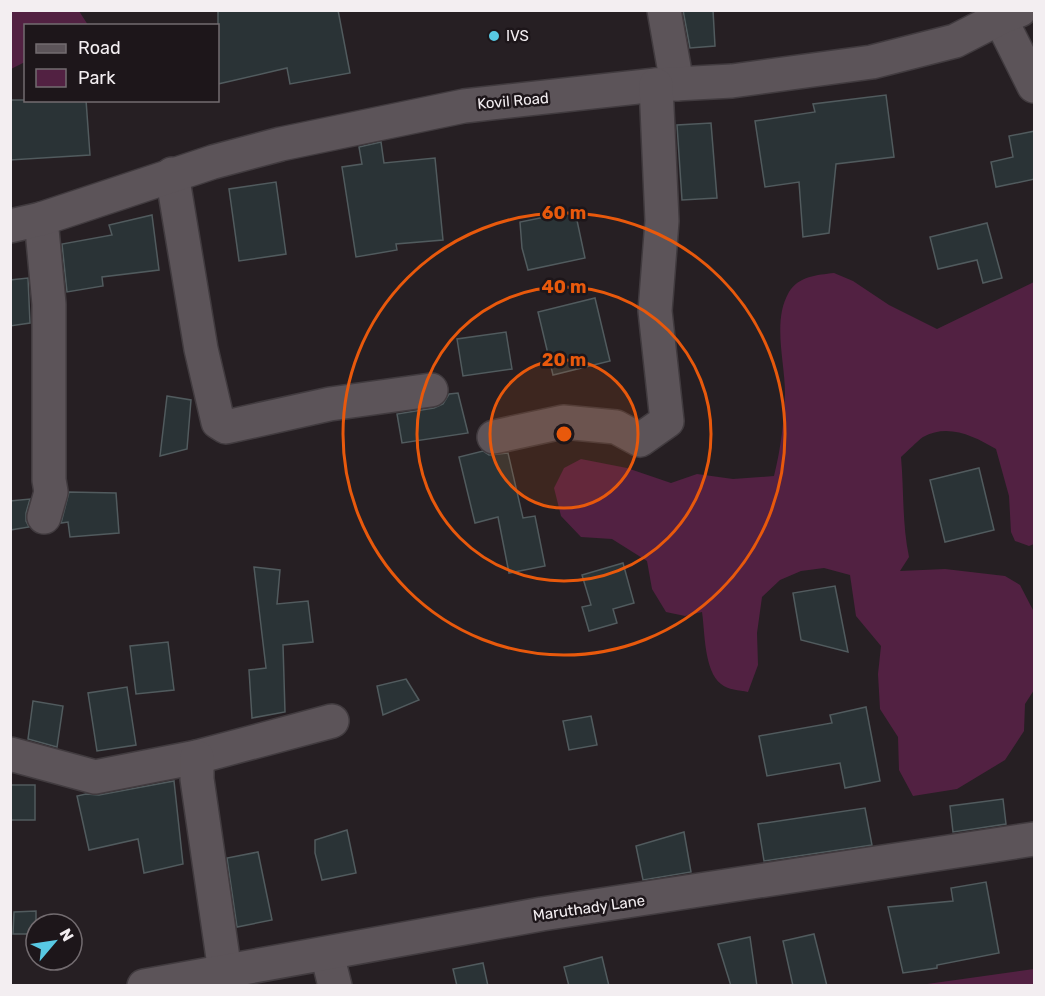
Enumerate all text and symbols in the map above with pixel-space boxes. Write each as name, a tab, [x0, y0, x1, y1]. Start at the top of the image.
legend	[24, 24, 219, 102]
place label: IVS	[506, 27, 529, 45]
marker: IVS	[487, 29, 501, 43]
text: Road	[78, 37, 121, 59]
text: Park	[78, 67, 116, 89]
street label: Kovil Road	[476, 89, 550, 113]
text: 60 m	[542, 202, 586, 224]
text: 40 m	[542, 276, 586, 298]
text: 20 m	[542, 349, 586, 371]
centre of rings	[554, 424, 574, 444]
street label: Maruthady Lane	[532, 891, 646, 925]
north arrow	[24, 912, 84, 972]
text: N	[56, 925, 78, 945]

